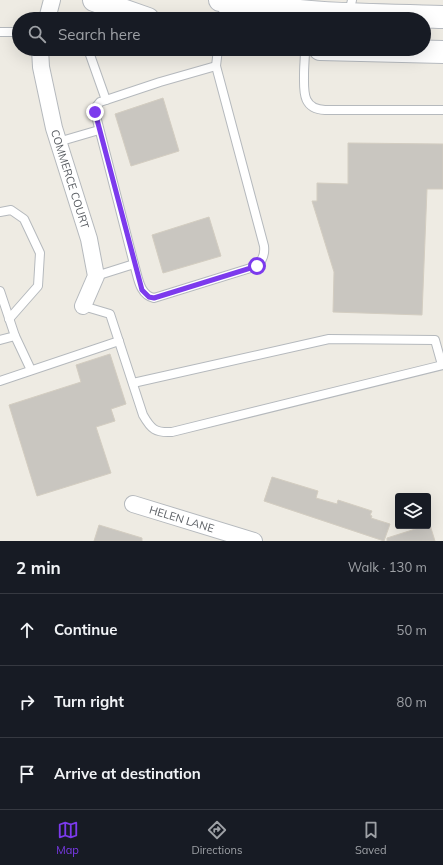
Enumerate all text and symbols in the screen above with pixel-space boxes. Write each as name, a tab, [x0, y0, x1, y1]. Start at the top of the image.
search box	[12, 12, 431, 56]
icon: search	[26, 23, 48, 45]
text: Search here	[58, 25, 140, 44]
route end	[86, 103, 104, 121]
street label: COMMERCE COURT	[48, 128, 92, 231]
route start	[248, 257, 266, 275]
map controls	[395, 493, 431, 529]
button: layers	[395, 493, 431, 529]
street label: HELEN LANE	[148, 502, 216, 535]
text: 2 min	[16, 557, 61, 578]
text: Walk · 130 m	[348, 559, 427, 575]
icon: ahead	[16, 619, 38, 641]
text: Continue	[54, 620, 117, 639]
text: 50 m	[397, 622, 427, 638]
icon: right	[16, 691, 38, 713]
text: Turn right	[54, 692, 124, 711]
text: 80 m	[397, 694, 427, 710]
icon: arrive	[16, 763, 38, 785]
text: Arrive at destination	[54, 764, 201, 783]
tab: Map	[56, 819, 79, 857]
tab: Directions	[192, 819, 242, 857]
tab: Saved	[355, 819, 387, 857]

